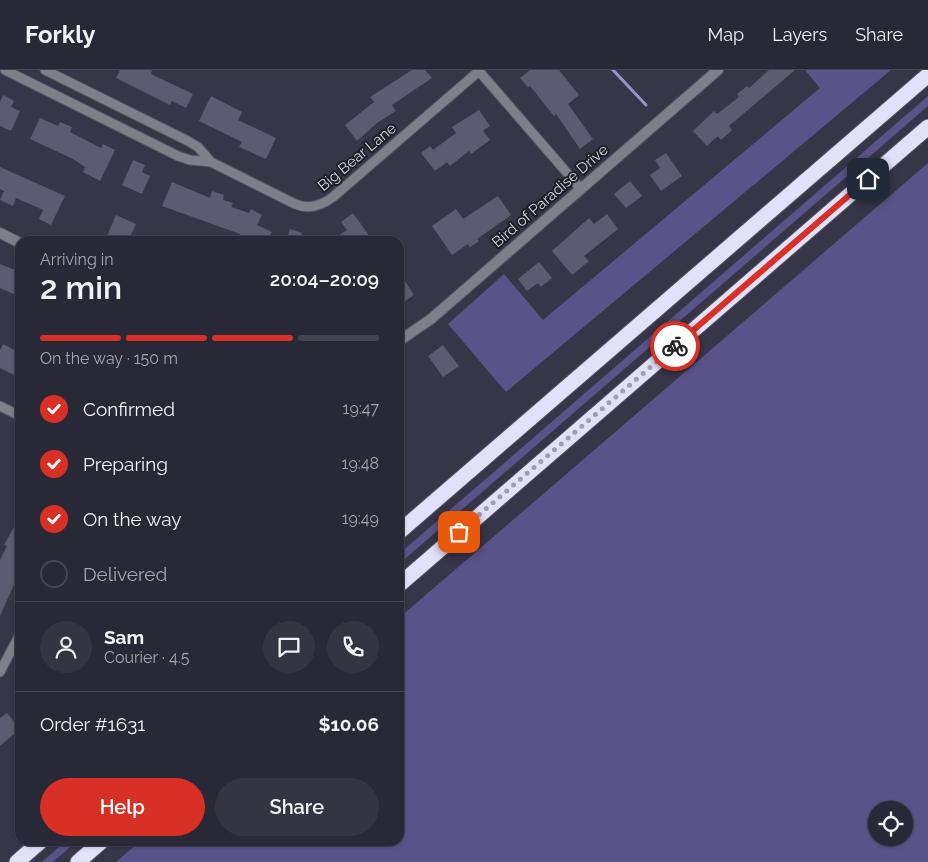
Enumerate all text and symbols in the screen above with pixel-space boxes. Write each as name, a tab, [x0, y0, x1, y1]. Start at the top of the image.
text: Forkly	[25, 20, 95, 49]
text: Map	[708, 24, 744, 45]
text: Layers	[772, 24, 827, 45]
text: Share	[855, 24, 903, 45]
street label: Big Bear Lane	[314, 119, 400, 195]
street label: Bird of Paradise Drive	[488, 141, 612, 251]
pin	[847, 158, 889, 200]
icon: home	[854, 165, 882, 193]
text: Arriving in	[40, 250, 114, 269]
text: 20:04–20:09	[270, 268, 379, 290]
text: 2 min	[40, 269, 122, 306]
courier	[650, 321, 700, 371]
icon: bike	[661, 332, 689, 360]
text: On the way · 150 m	[40, 349, 178, 368]
icon: check	[40, 395, 68, 423]
text: Confirmed	[83, 398, 175, 420]
text: 19:47	[343, 399, 379, 418]
icon: check	[40, 450, 68, 478]
text: Preparing	[83, 453, 168, 475]
text: 19:48	[342, 454, 379, 473]
icon: check	[40, 505, 68, 533]
text: On the way	[83, 508, 182, 530]
text: 19:49	[342, 509, 379, 528]
pin	[438, 511, 480, 553]
icon: bag	[445, 518, 473, 546]
text: Delivered	[83, 563, 167, 585]
button: person	[40, 621, 92, 673]
button: chat	[263, 621, 315, 673]
button: phone	[327, 621, 379, 673]
text: Sam	[104, 626, 144, 648]
text: Courier · 4.5	[104, 648, 189, 667]
text: Order #1631	[40, 713, 145, 735]
text: $10.06	[318, 713, 379, 735]
button: Help	[40, 778, 205, 836]
button: Share	[215, 778, 379, 836]
map controls	[868, 801, 913, 846]
button: locate	[868, 801, 913, 846]

